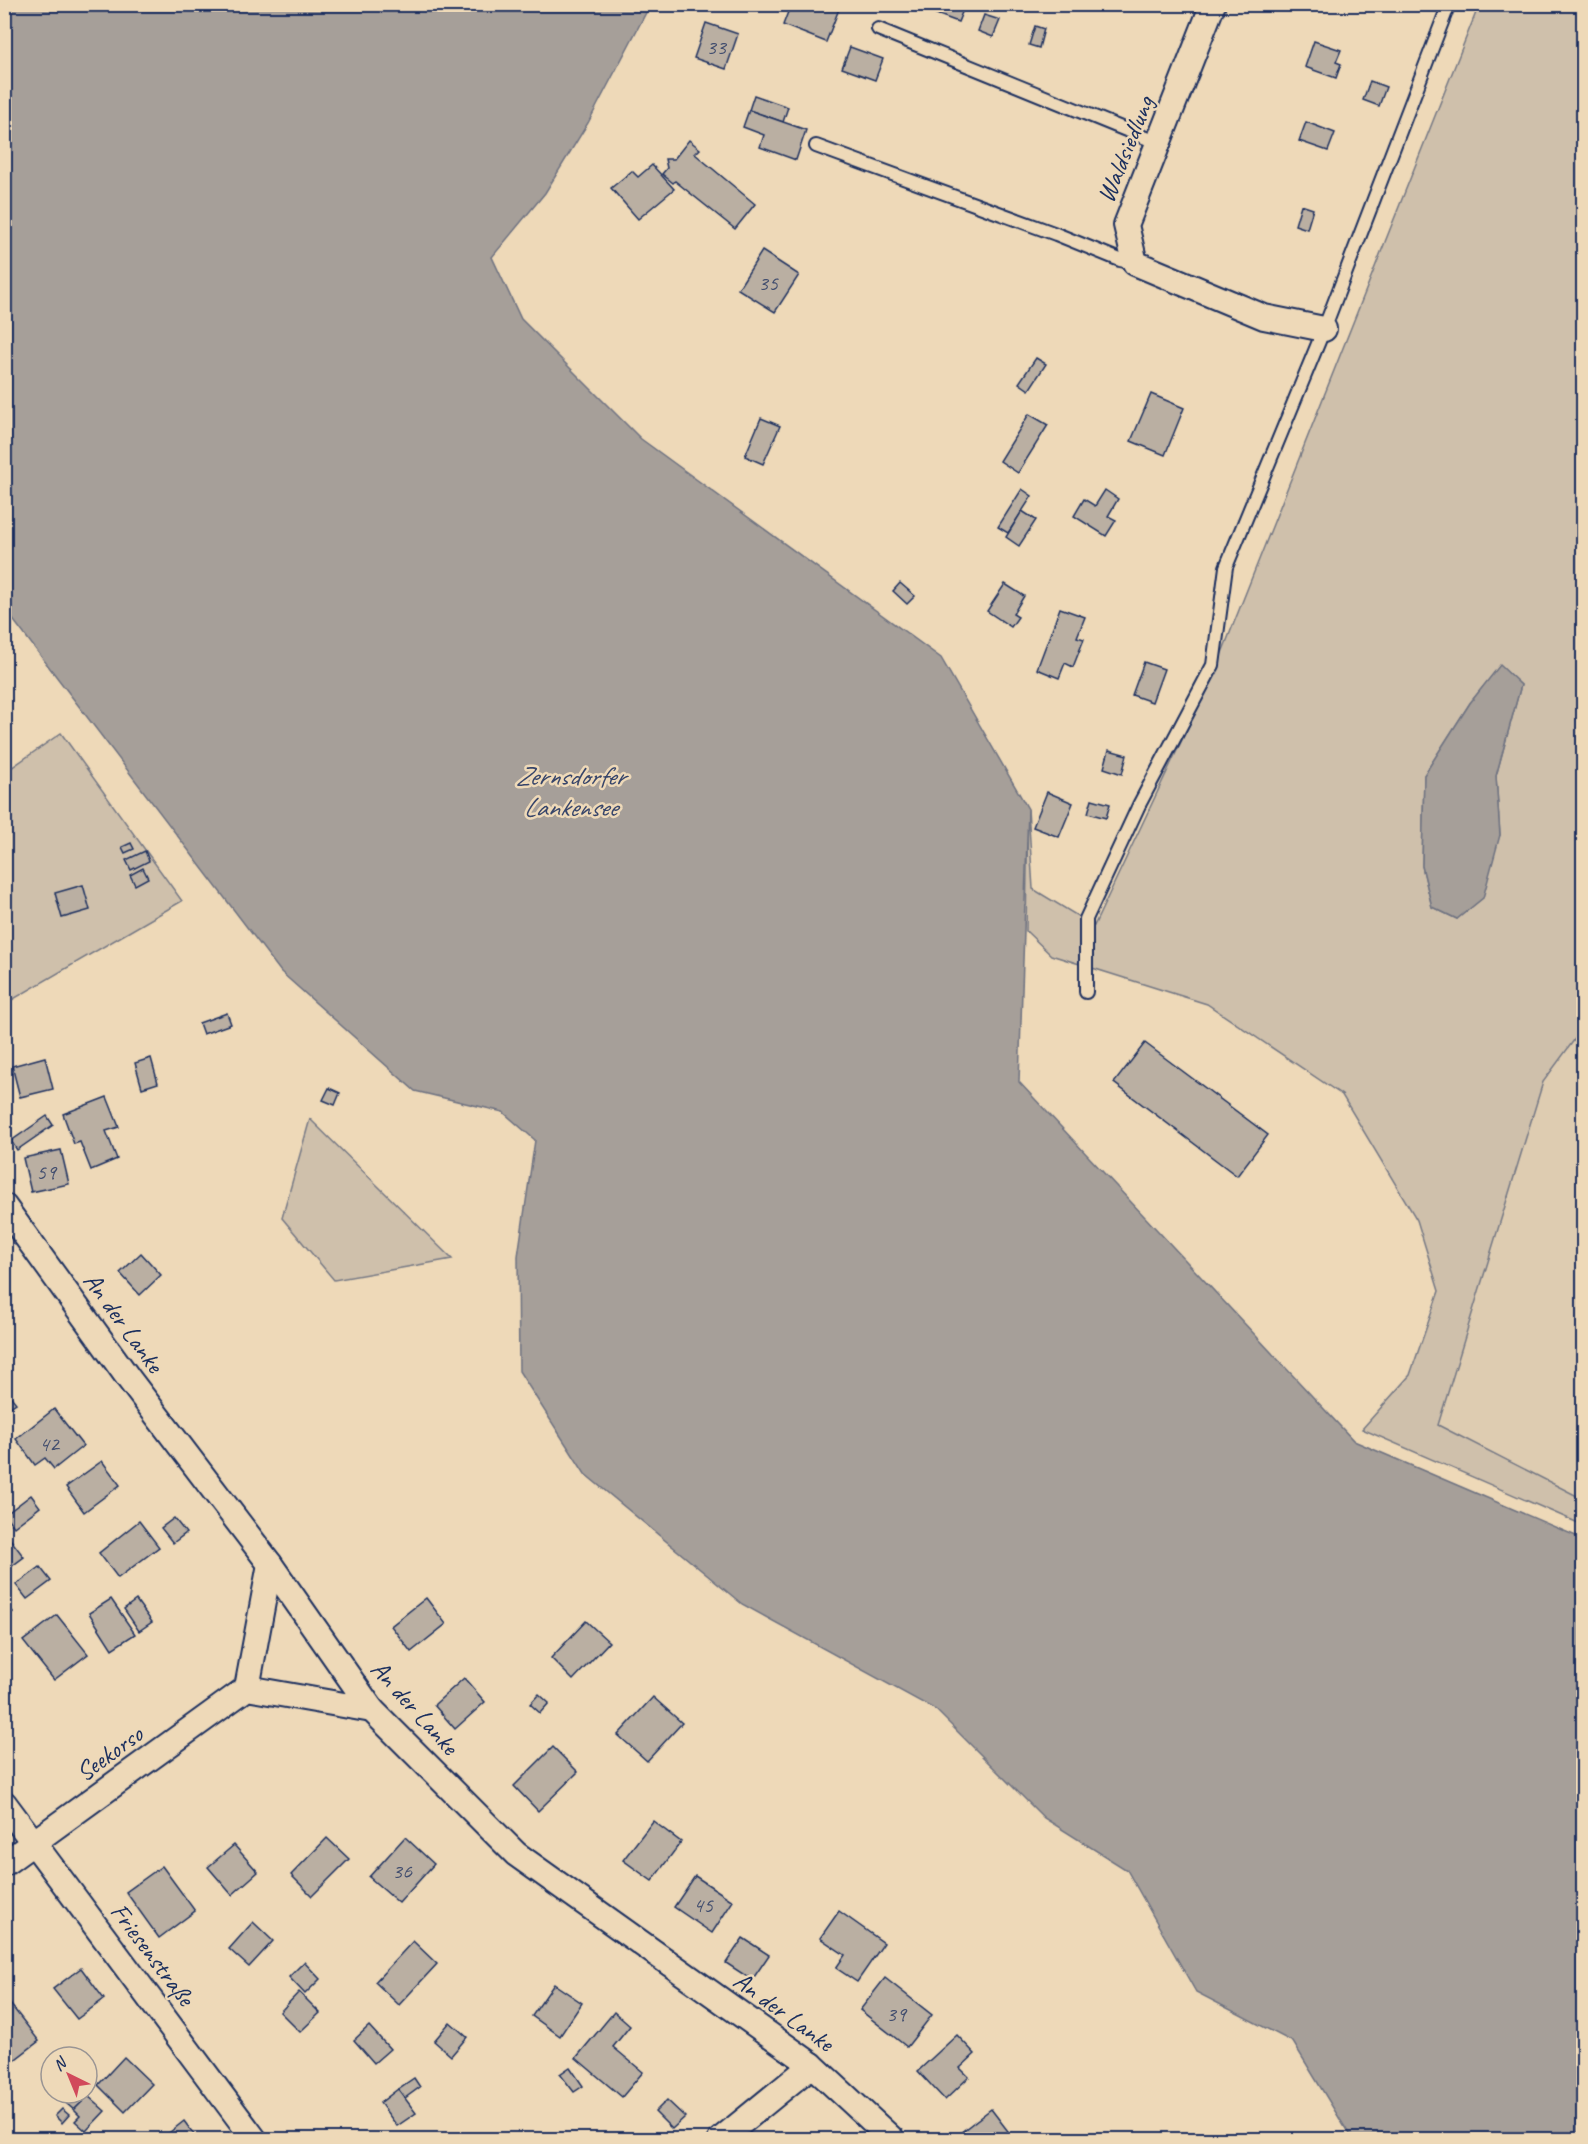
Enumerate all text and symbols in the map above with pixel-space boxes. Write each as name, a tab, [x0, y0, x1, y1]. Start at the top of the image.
house number: 33	[706, 33, 728, 61]
street label: Waldsiedlung	[1089, 89, 1162, 207]
house number: 35	[758, 269, 779, 297]
water label: Zernsdorfer Lankensee	[515, 759, 630, 824]
house number: 59	[36, 1158, 58, 1186]
street label: An der Lanke	[76, 1266, 172, 1380]
house number: 42	[39, 1430, 61, 1458]
street label: An der Lanke	[363, 1653, 467, 1763]
street label: Seekorso	[69, 1717, 151, 1789]
house number: 36	[392, 1857, 413, 1885]
house number: 45	[693, 1891, 714, 1919]
street label: Friesenstraße	[103, 1896, 204, 2014]
street label: An der Lanke	[727, 1964, 842, 2060]
house number: 39	[886, 2000, 908, 2028]
north arrow	[39, 2045, 99, 2105]
text: N	[49, 2052, 72, 2075]

